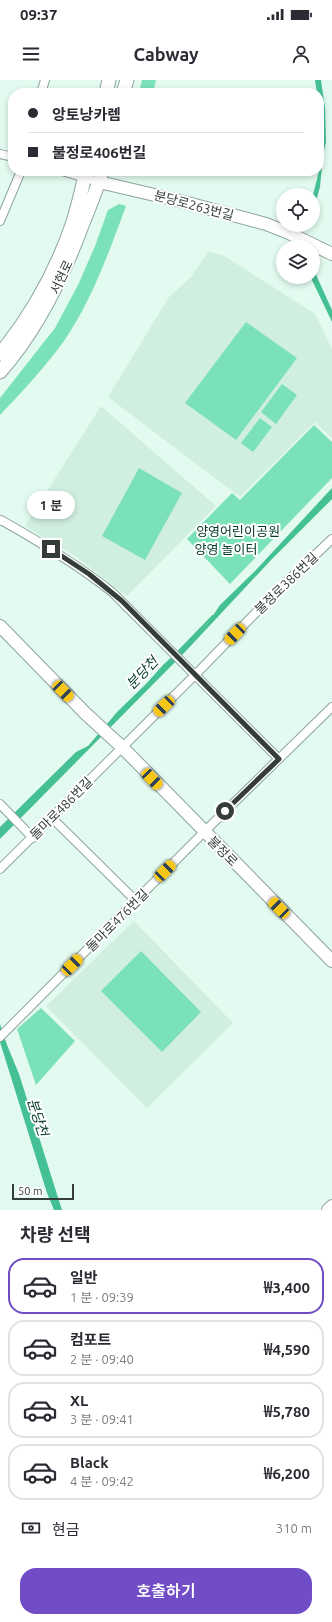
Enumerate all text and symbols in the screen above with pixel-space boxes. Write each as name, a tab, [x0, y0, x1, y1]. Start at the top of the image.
text: 09:37	[20, 6, 58, 23]
icon: menu	[20, 43, 42, 65]
icon: person	[290, 43, 312, 65]
text: Cabway	[133, 44, 199, 64]
text: 앙토낭카렘	[52, 106, 121, 123]
text: 불정로406번길	[52, 144, 146, 161]
street label: 분당로263번길	[153, 188, 235, 222]
map controls	[276, 188, 320, 284]
button: locate	[276, 188, 320, 232]
button: layers	[276, 240, 320, 284]
street label: 서현로	[47, 258, 75, 296]
callout: 1 분	[27, 491, 75, 519]
text: 1 분	[40, 498, 62, 512]
park label: 양영어린이공원	[196, 524, 280, 538]
route end	[42, 540, 60, 558]
park label: 양영 놀이터	[195, 542, 257, 556]
street label: 불정로386번길	[252, 550, 320, 616]
car	[222, 621, 248, 647]
water label: 분당천	[123, 653, 162, 692]
car	[50, 678, 76, 704]
car	[151, 693, 177, 719]
car	[139, 766, 165, 792]
street label: 돌마로486번길	[27, 774, 95, 842]
route start	[216, 802, 234, 820]
street label: 불정로	[205, 833, 241, 869]
car	[152, 858, 178, 884]
street label: 돌마로476번길	[83, 886, 151, 954]
car	[266, 895, 292, 921]
car	[59, 952, 85, 978]
water label: 분당천	[24, 1096, 52, 1139]
scale bar	[12, 1182, 74, 1201]
text: 50 m	[18, 1185, 42, 1197]
text: 차량 선택	[20, 1224, 91, 1244]
icon: car	[22, 1268, 58, 1304]
text: 일반	[70, 1269, 98, 1286]
text: ₩3,400	[264, 1279, 310, 1296]
text: 1 분 · 09:39	[70, 1290, 134, 1304]
icon: car	[22, 1330, 58, 1366]
text: 컴포트	[70, 1331, 111, 1348]
text: ₩4,590	[264, 1341, 310, 1358]
text: 2 분 · 09:40	[70, 1352, 134, 1366]
icon: car	[22, 1392, 58, 1428]
text: XL	[70, 1392, 88, 1409]
text: ₩5,780	[264, 1403, 310, 1420]
text: 3 분 · 09:41	[70, 1412, 134, 1426]
icon: car	[22, 1454, 58, 1490]
text: Black	[70, 1454, 109, 1471]
text: ₩6,200	[264, 1465, 310, 1482]
text: 4 분 · 09:42	[70, 1474, 134, 1488]
icon: cash	[20, 1517, 42, 1539]
text: 현금	[52, 1521, 80, 1538]
text: 310 m	[276, 1521, 312, 1535]
button: 호출하기	[20, 1568, 312, 1614]

